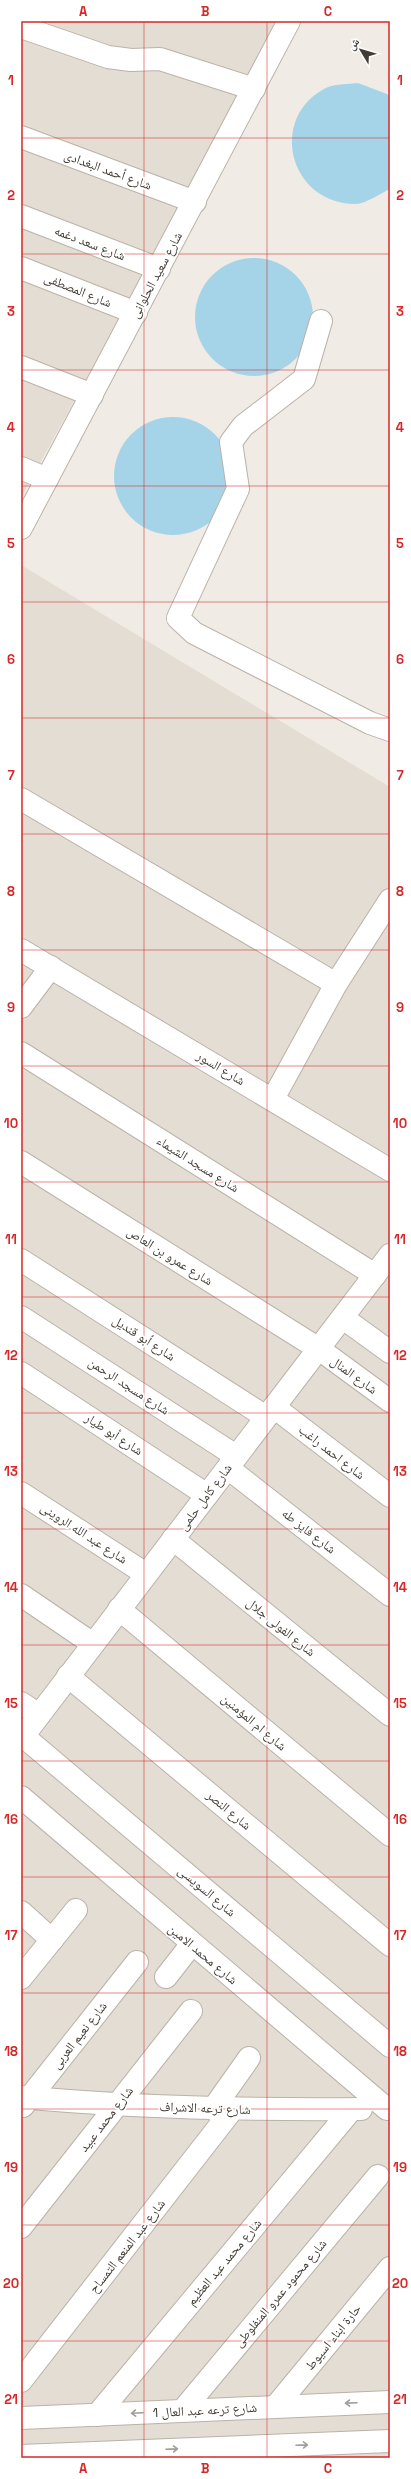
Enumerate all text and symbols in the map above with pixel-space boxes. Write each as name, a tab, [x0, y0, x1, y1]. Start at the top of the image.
text: A	[79, 3, 88, 20]
text: B	[201, 3, 210, 20]
text: C	[324, 3, 332, 20]
north arrow	[341, 30, 381, 70]
text: ش	[344, 35, 363, 53]
text: 1	[8, 72, 14, 89]
text: 1	[397, 72, 403, 89]
street label: شارع أحمد البغدادى	[62, 146, 154, 195]
text: 2	[7, 187, 15, 204]
text: 2	[396, 187, 404, 204]
street label: شارع سعد دغمه	[52, 222, 128, 265]
street label: شارع سعيد الحلوانى	[126, 229, 187, 322]
street label: شارع المصطفى	[41, 269, 114, 312]
text: 3	[7, 303, 15, 320]
text: 3	[396, 303, 404, 320]
text: 4	[7, 419, 15, 436]
text: 4	[396, 419, 404, 436]
text: 5	[7, 535, 15, 552]
text: 5	[396, 535, 404, 552]
text: 6	[7, 651, 15, 668]
text: 6	[396, 651, 404, 668]
text: 7	[7, 767, 15, 784]
text: 7	[396, 767, 404, 784]
text: 8	[7, 883, 15, 900]
text: 8	[396, 883, 404, 900]
text: 9	[7, 999, 15, 1016]
text: 9	[396, 999, 404, 1016]
street label: شارع السور	[192, 1046, 248, 1090]
text: 10	[4, 1115, 18, 1132]
text: 10	[393, 1115, 407, 1132]
street label: شارع مسجد الشيماء	[153, 1132, 242, 1197]
street label: شارع عمرو بن العاص	[123, 1223, 216, 1290]
text: 11	[5, 1231, 17, 1248]
text: 11	[394, 1231, 406, 1248]
street label: شارع أبو قنديل	[109, 1311, 179, 1365]
text: 12	[4, 1347, 18, 1364]
text: 12	[393, 1347, 407, 1364]
street label: شارع المنال	[327, 1352, 381, 1399]
street label: شارع مسجد الرحمن	[85, 1354, 173, 1419]
street label: شارع أبو طيار	[80, 1408, 146, 1460]
street label: شارع احمد راغب	[295, 1421, 369, 1484]
street label: شارع كامل حلمى	[174, 1460, 236, 1534]
text: 13	[4, 1463, 18, 1480]
text: 13	[393, 1463, 407, 1480]
street label: شارع عبد الله الروينى	[37, 1498, 131, 1568]
street label: شارع فايز طه	[278, 1505, 340, 1558]
text: 14	[4, 1579, 18, 1596]
text: 14	[393, 1579, 407, 1596]
street label: شارع الفولى جلال	[242, 1594, 319, 1661]
street label: شارع ام المؤمنين	[217, 1690, 290, 1755]
text: 15	[4, 1695, 18, 1712]
text: 15	[393, 1695, 407, 1712]
street label: شارع النصر	[202, 1786, 255, 1834]
text: 16	[4, 1811, 18, 1828]
text: 16	[393, 1811, 407, 1828]
street label: شارع السويسى	[174, 1862, 240, 1921]
street label: شارع محمد الامين	[164, 1920, 241, 1989]
text: 17	[4, 1927, 18, 1944]
text: 17	[393, 1927, 407, 1944]
street label: شارع نعيم العربى	[47, 1998, 111, 2073]
text: 18	[4, 2043, 18, 2060]
text: 18	[393, 2043, 407, 2060]
street label: شارع محمد عبيد	[75, 2083, 138, 2156]
street label: شارع ترعه الاشراف	[159, 2098, 251, 2119]
text: 19	[4, 2159, 18, 2176]
text: 19	[393, 2159, 407, 2176]
street label: شارع عبد المنعم التمساح	[85, 2196, 170, 2297]
street label: شارع محمد عبد العظيم	[183, 2215, 266, 2310]
street label: شارع محمود عمرو المنفلوطى	[230, 2235, 331, 2351]
text: 20	[3, 2275, 19, 2292]
text: 20	[392, 2275, 408, 2292]
street label: حارة ابناء اسيوط	[301, 2300, 365, 2374]
text: 21	[4, 2391, 18, 2408]
text: 21	[393, 2391, 407, 2408]
street label: شارع ترعه عبد العال 1	[152, 2399, 258, 2422]
one-way arrow	[345, 2400, 358, 2407]
one-way arrow	[131, 2409, 144, 2416]
one-way arrow	[295, 2442, 308, 2449]
one-way arrow	[165, 2446, 178, 2453]
text: A	[79, 2460, 88, 2477]
text: B	[201, 2460, 210, 2477]
text: C	[324, 2460, 332, 2477]

